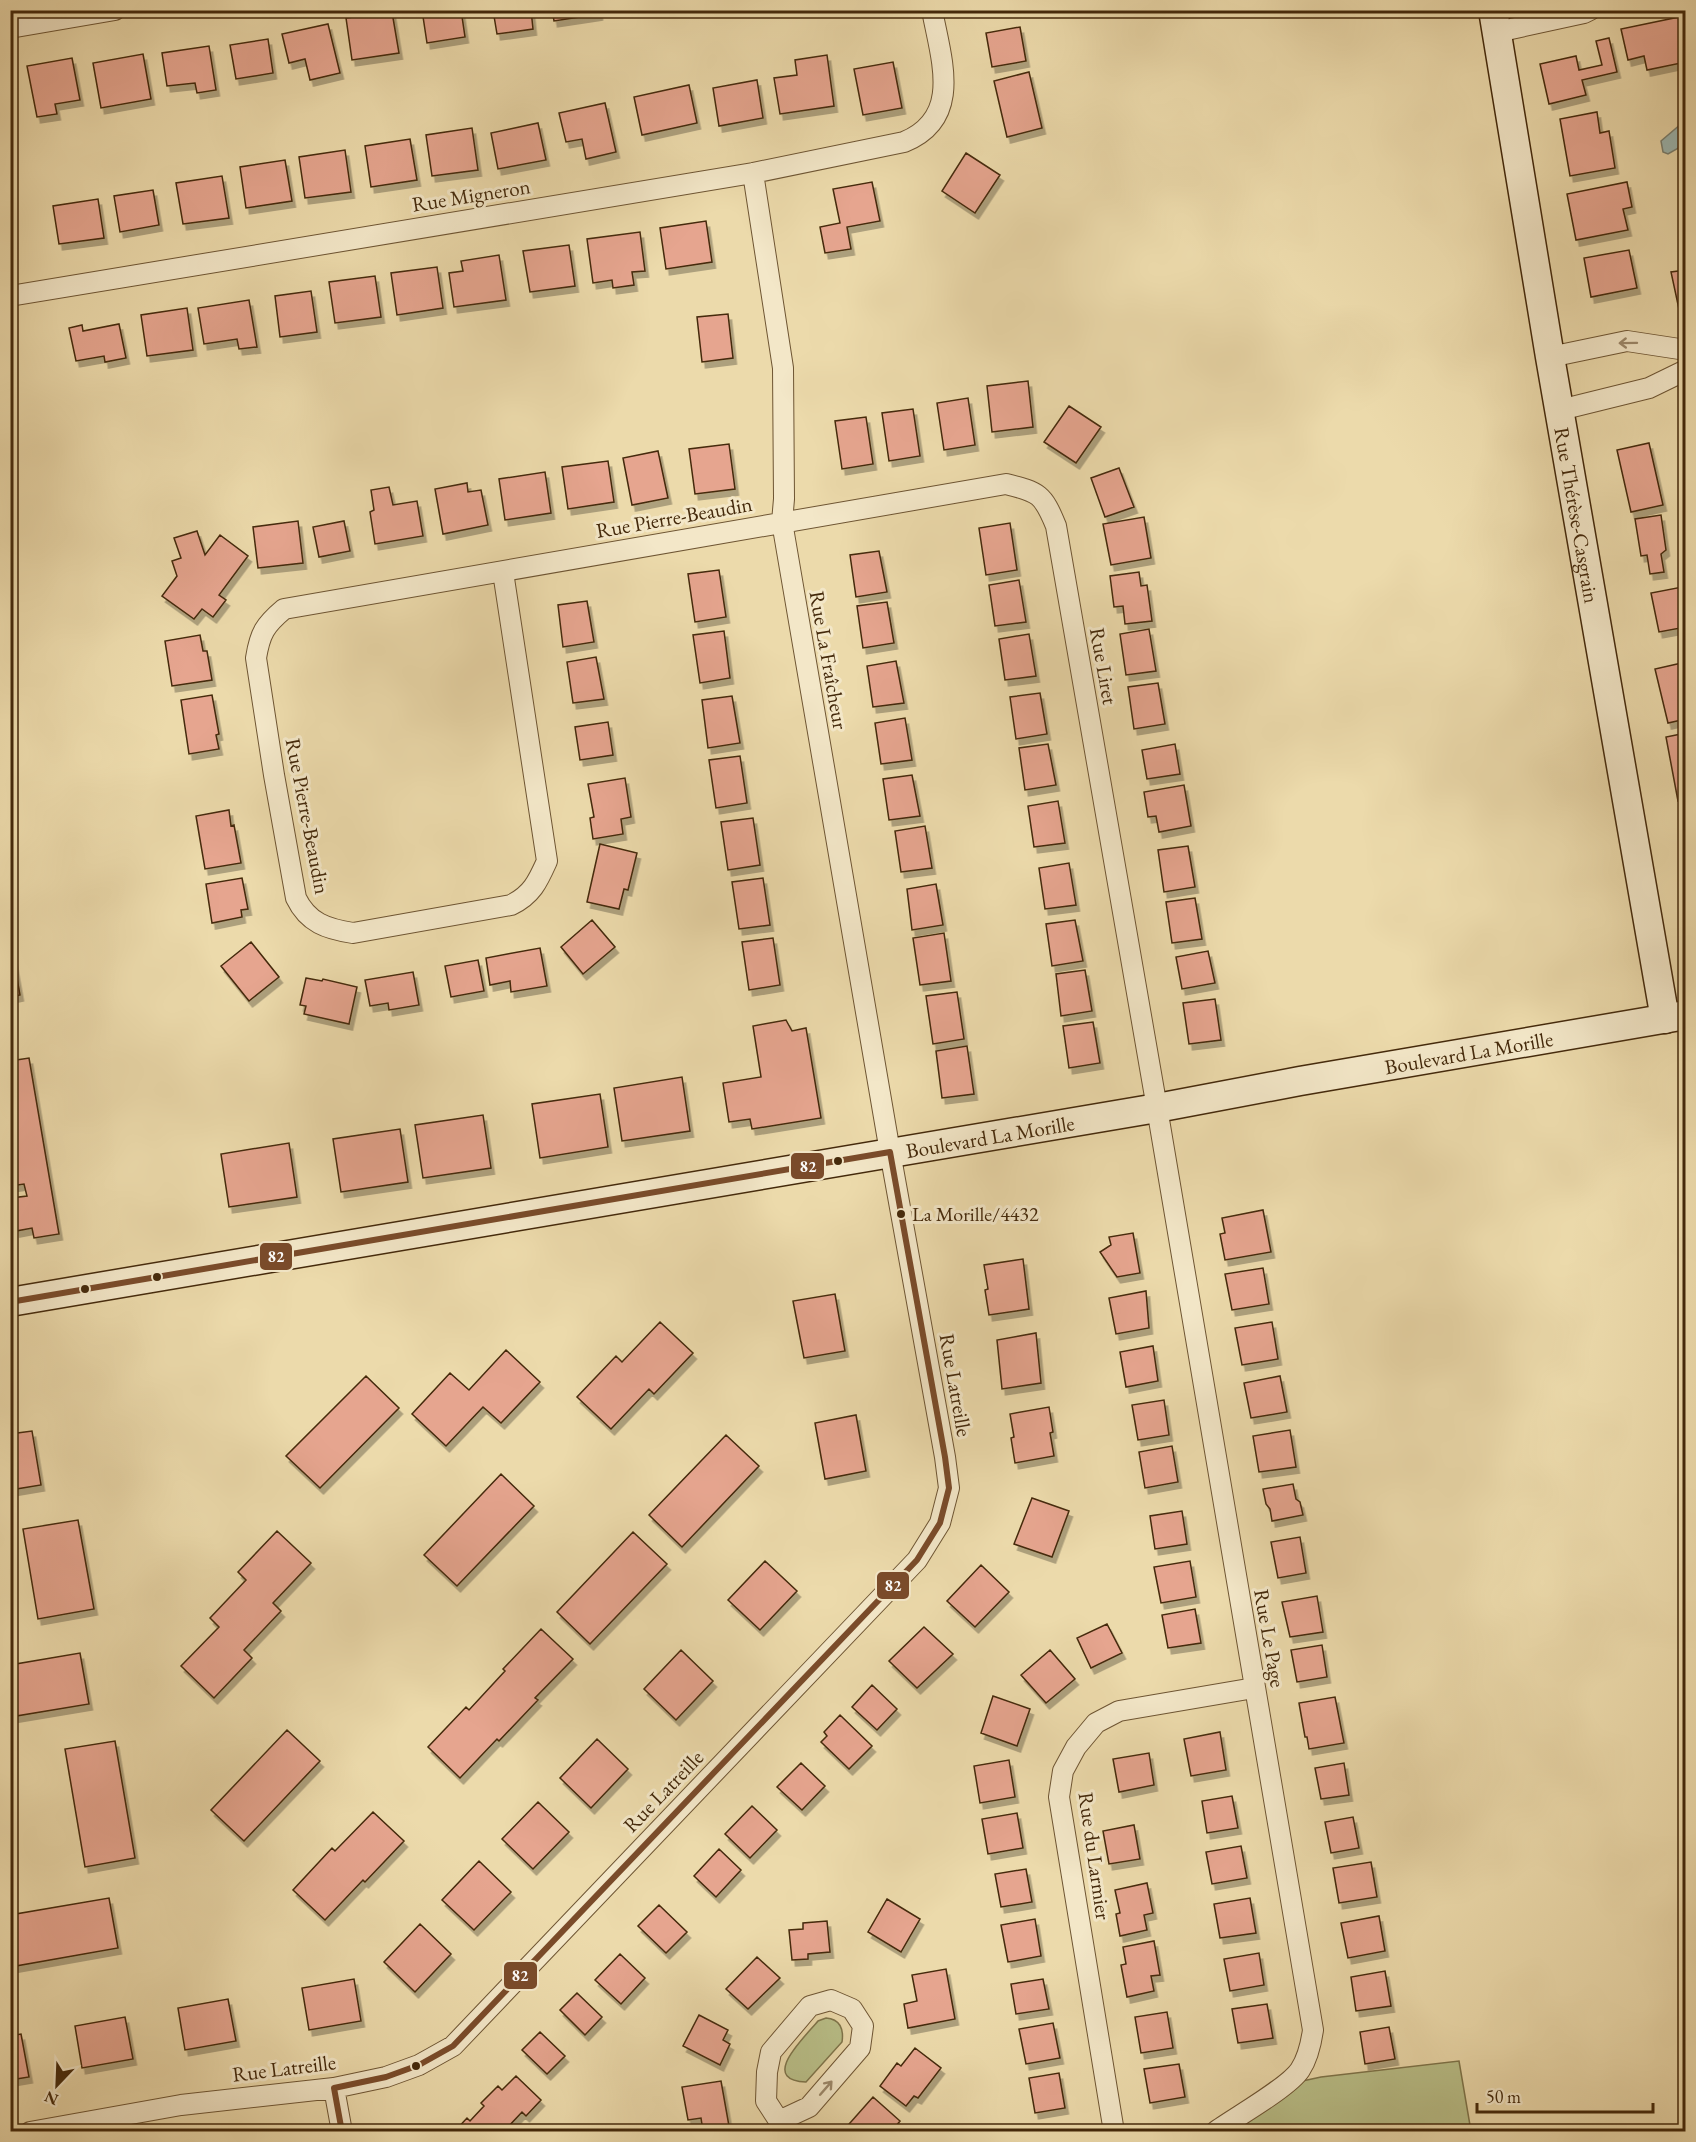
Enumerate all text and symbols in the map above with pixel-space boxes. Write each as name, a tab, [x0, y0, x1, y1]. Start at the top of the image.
street label: Rue Migneron	[410, 172, 532, 218]
one-way arrow	[1618, 337, 1638, 349]
street label: Rue Thérèse-Casgrain	[1549, 425, 1606, 605]
street label: Rue Pierre-Beaudin	[594, 490, 754, 544]
street label: Rue La Fraîcheur	[804, 589, 854, 731]
street label: Rue Liret	[1084, 625, 1124, 707]
street label: Rue Pierre-Beaudin	[280, 736, 336, 896]
street label: Boulevard La Morille	[1382, 1024, 1555, 1080]
street label: Boulevard La Morille	[904, 1109, 1076, 1164]
line badge: 82	[790, 1152, 825, 1180]
unlabelled marker	[832, 1155, 844, 1167]
text: 82	[800, 1156, 817, 1177]
place label: La Morille/4432	[912, 1201, 1039, 1227]
marker: La Morille/4432	[895, 1208, 907, 1220]
line badge: 82	[259, 1242, 293, 1271]
text: 82	[268, 1246, 285, 1267]
unlabelled marker	[151, 1271, 163, 1283]
unlabelled marker	[79, 1283, 91, 1295]
street label: Rue Latreille	[934, 1331, 978, 1439]
line badge: 82	[876, 1571, 910, 1600]
text: 82	[885, 1575, 902, 1596]
street label: Rue Le Page	[1248, 1587, 1292, 1689]
street label: Rue Latreille	[617, 1744, 709, 1838]
street label: Rue du Larmier	[1073, 1790, 1117, 1922]
line badge: 82	[503, 1961, 538, 1990]
text: 82	[512, 1965, 529, 1986]
street label: Rue Latreille	[231, 2048, 337, 2088]
north arrow	[27, 2055, 87, 2115]
unlabelled marker	[410, 2060, 422, 2072]
scale bar	[1477, 2076, 1652, 2114]
one-way arrow	[819, 2080, 832, 2096]
text: 50 m	[1486, 2085, 1521, 2108]
text: N	[41, 2086, 61, 2111]

